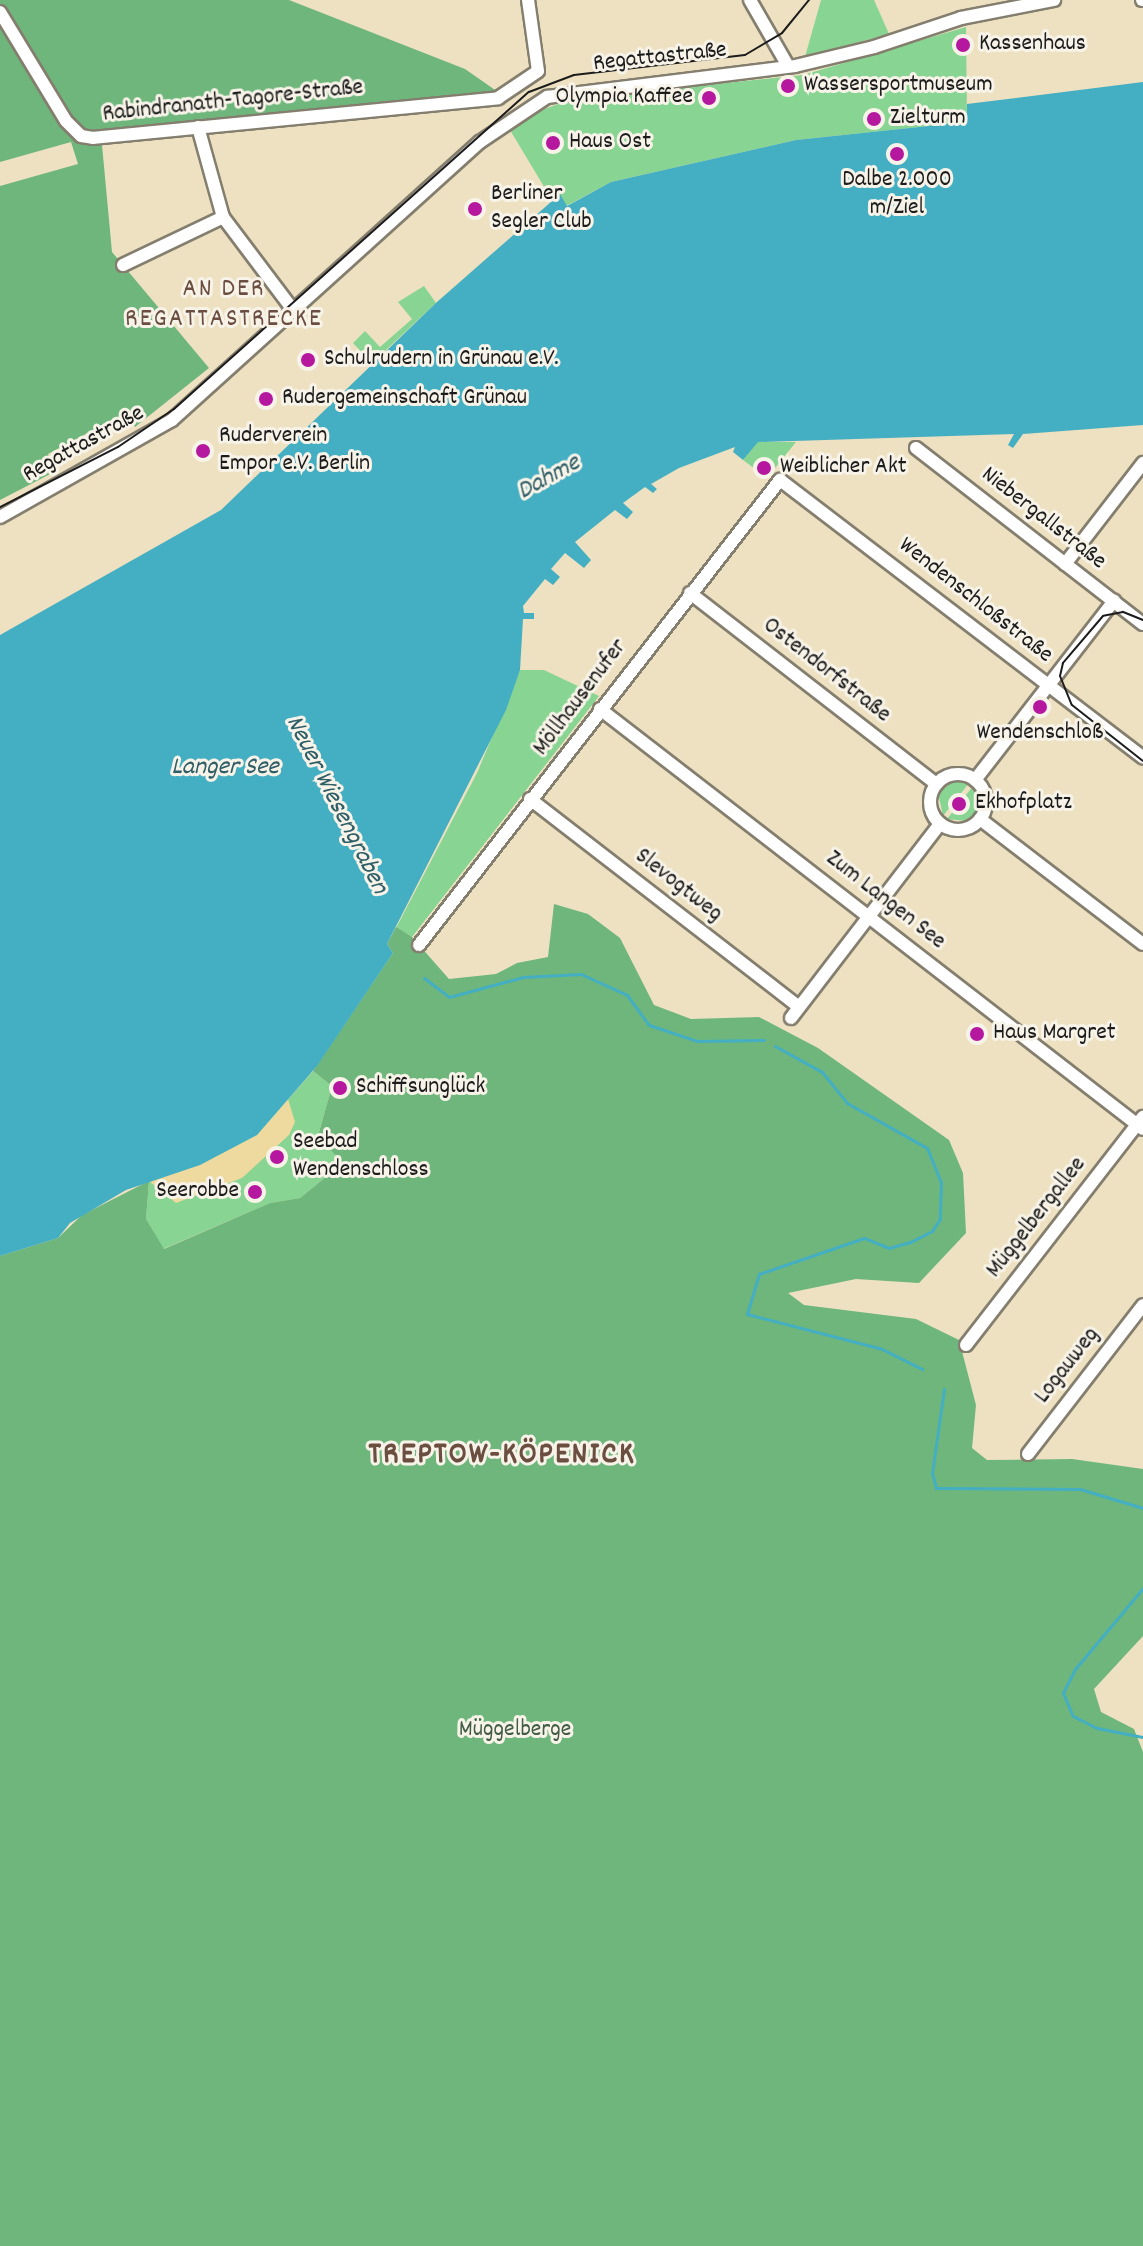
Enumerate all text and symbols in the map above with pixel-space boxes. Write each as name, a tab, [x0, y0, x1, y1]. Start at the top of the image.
place label: Kassenhaus	[979, 31, 1086, 59]
marker: Kassenhaus	[954, 36, 972, 54]
street label: Regattastraße	[592, 37, 728, 79]
place label: Wassersportmuseum	[804, 72, 993, 100]
street label: Rabindranath-Tagore-Straße	[101, 74, 365, 130]
marker: Wassersportmuseum	[779, 77, 797, 95]
place label: Olympia Kaffee	[555, 84, 693, 112]
marker: Olympia Kaffee	[700, 89, 718, 107]
place label: Zielturm	[890, 105, 966, 133]
marker: Zielturm	[865, 110, 883, 128]
place label: Haus Ost	[569, 129, 651, 157]
marker: Haus Ost	[544, 134, 562, 152]
marker: Dalbe 2.000 m/Ziel	[888, 145, 906, 163]
place label: Dalbe 2.000 m/Ziel	[842, 167, 952, 223]
place label: Berliner Segler Club	[491, 181, 592, 237]
marker: Berliner Segler Club	[466, 200, 484, 218]
district label: AN DER REGATTASTRECKE	[125, 274, 323, 336]
place label: Schulrudern in Grünau e.V.	[324, 346, 558, 374]
marker: Schulrudern in Grünau e.V.	[299, 351, 317, 369]
place label: Rudergemeinschaft Grünau	[282, 385, 527, 413]
marker: Rudergemeinschaft Grünau	[257, 390, 275, 408]
street label: Regattastraße	[18, 400, 150, 490]
place label: Ruderverein Empor e.V. Berlin	[219, 423, 370, 479]
marker: Ruderverein Empor e.V. Berlin	[194, 442, 212, 460]
water label: Dahme	[512, 448, 586, 508]
place label: Weiblicher Akt	[780, 454, 907, 482]
marker: Weiblicher Akt	[755, 459, 773, 477]
street label: Niebergallstraße	[975, 461, 1111, 577]
street label: Wendenschloßstraße	[892, 532, 1058, 670]
street label: Ostendorfstraße	[756, 612, 896, 730]
street label: Möllhausenufer	[528, 634, 634, 762]
marker: Wendenschloß	[1031, 698, 1049, 716]
water label: Neuer Wiesengraben	[278, 711, 394, 899]
place label: Wendenschloß	[977, 720, 1103, 748]
water label: Langer See	[171, 752, 279, 784]
place label: Ekhofplatz	[975, 790, 1072, 818]
marker: Ekhofplatz	[950, 795, 968, 813]
street label: Slevogtweg	[628, 843, 728, 929]
street label: Zum Langen See	[819, 845, 951, 957]
place label: Haus Margret	[993, 1020, 1116, 1048]
marker: Haus Margret	[968, 1025, 986, 1043]
place label: Schiffsunglück	[356, 1074, 485, 1102]
marker: Schiffsunglück	[331, 1079, 349, 1097]
place label: Seebad Wendenschloss	[293, 1129, 429, 1185]
marker: Seebad Wendenschloss	[268, 1148, 286, 1166]
street label: Müggelbergallee	[981, 1152, 1093, 1284]
place label: Seerobbe	[156, 1178, 239, 1206]
marker: Seerobbe	[246, 1183, 264, 1201]
street label: Logauweg	[1029, 1322, 1107, 1410]
district label: TREPTOW-KÖPENICK	[368, 1437, 636, 1475]
park label: Müggelberge	[459, 1717, 571, 1745]

